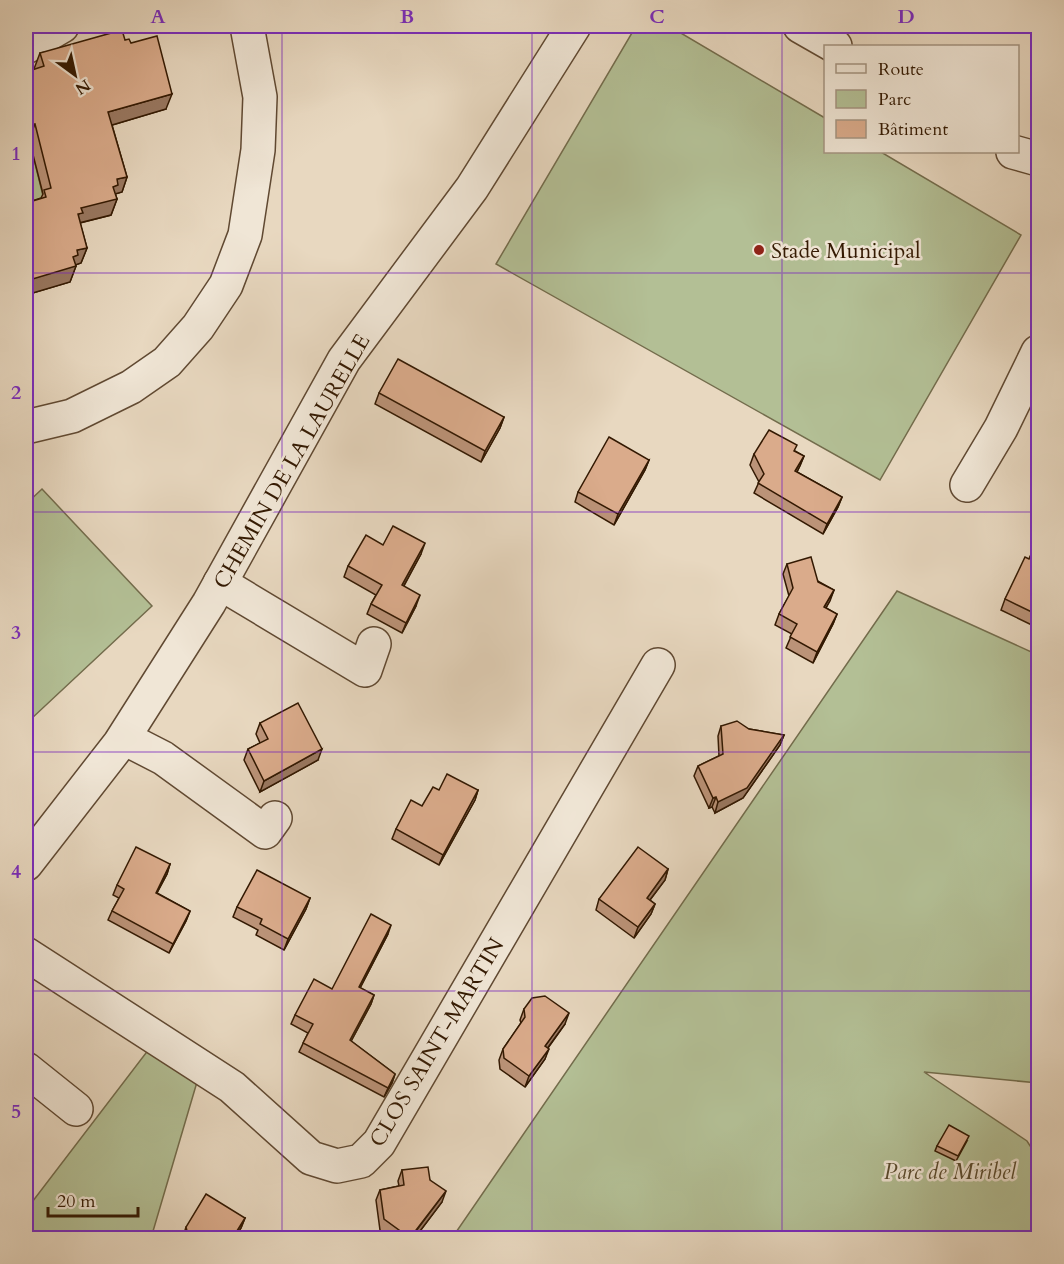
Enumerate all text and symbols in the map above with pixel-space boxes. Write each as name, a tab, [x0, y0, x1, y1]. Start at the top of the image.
text: A	[150, 3, 166, 30]
text: B	[400, 3, 414, 30]
text: C	[649, 3, 665, 30]
text: D	[897, 3, 915, 30]
north arrow	[45, 45, 105, 105]
legend	[824, 45, 1019, 153]
text: Route	[878, 57, 924, 82]
text: N	[71, 74, 94, 100]
text: Parc	[878, 87, 911, 112]
text: Bâtiment	[878, 117, 948, 142]
text: 1	[11, 140, 21, 167]
place label: Stade Municipal	[771, 236, 921, 266]
marker: Stade Municipal	[752, 243, 766, 257]
street label: CHEMIN DE LA LAURELLE	[206, 328, 377, 595]
text: 2	[11, 379, 21, 406]
text: 3	[11, 619, 21, 646]
text: 4	[11, 858, 21, 885]
street label: CLOS SAINT-MARTIN	[362, 932, 511, 1153]
text: 5	[11, 1098, 21, 1125]
park label: Parc de Miribel	[884, 1157, 1017, 1187]
scale bar	[48, 1180, 138, 1218]
text: 20 m	[57, 1189, 96, 1214]

